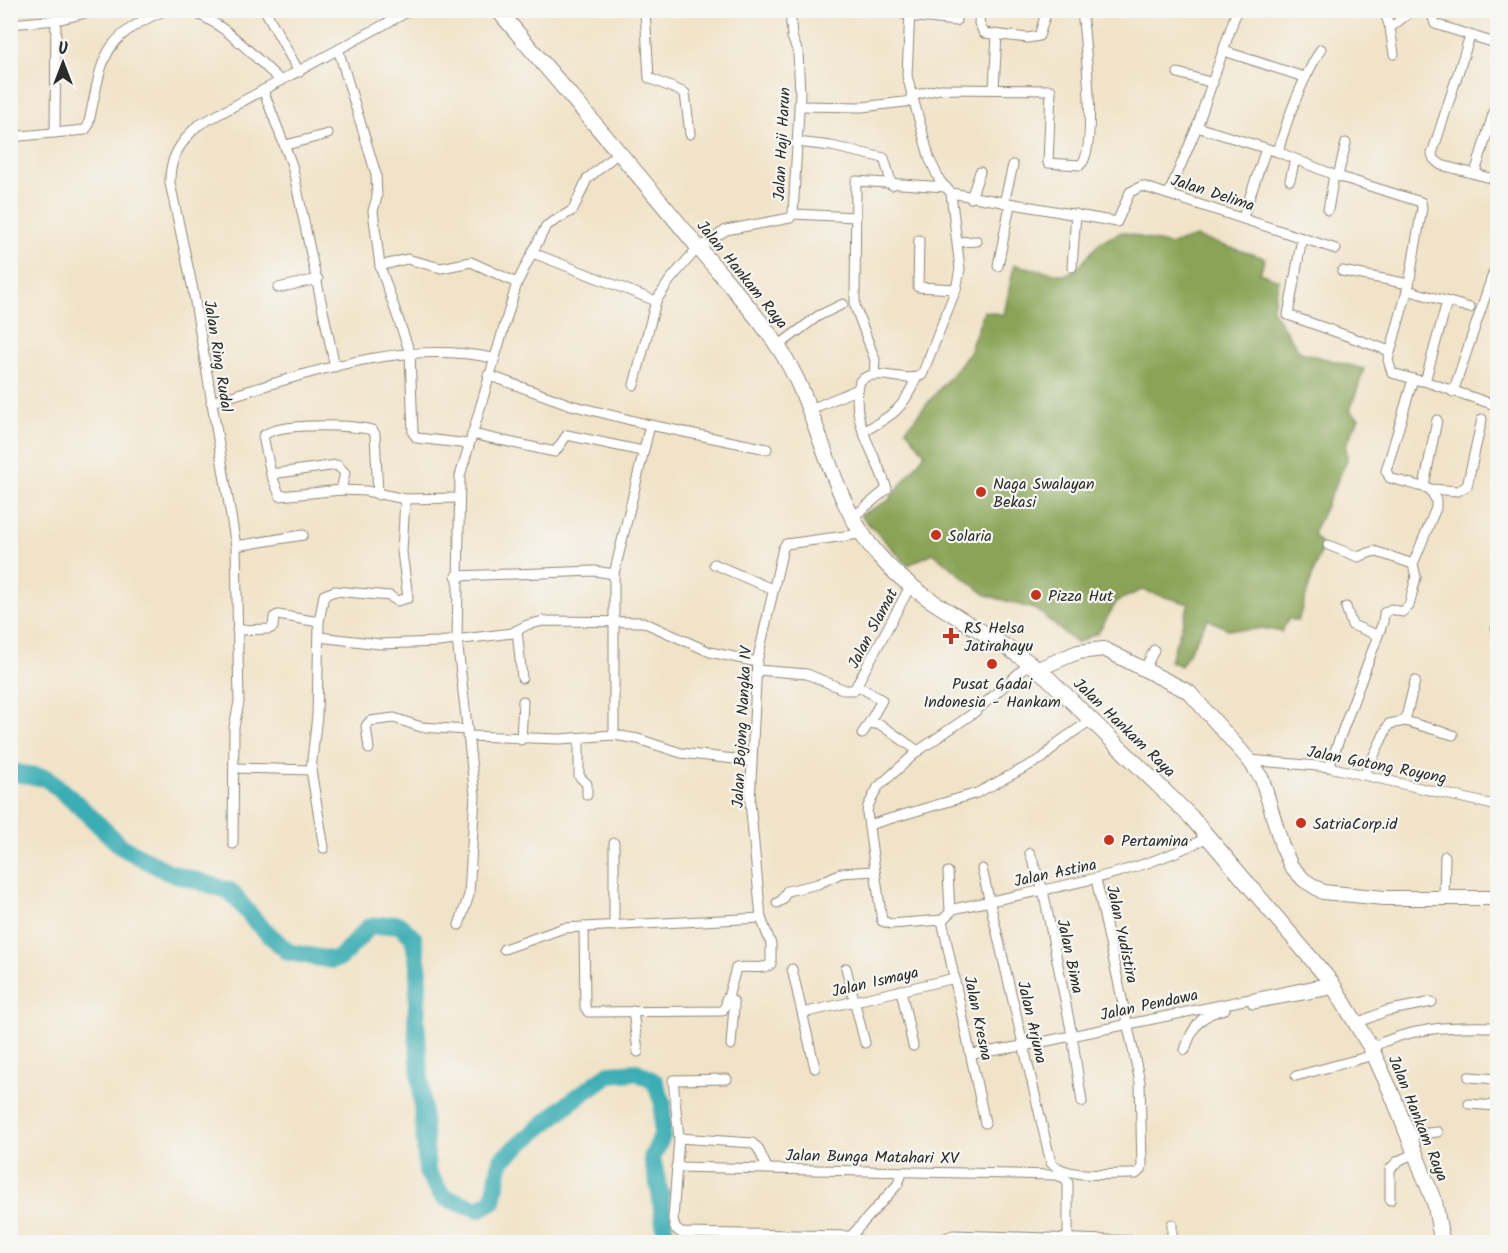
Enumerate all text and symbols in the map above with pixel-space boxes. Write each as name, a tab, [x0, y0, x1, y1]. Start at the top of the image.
north arrow	[33, 33, 93, 93]
text: U	[58, 37, 68, 62]
street label: Jalan Haji Harun	[767, 87, 798, 201]
street label: Jalan Delima	[1167, 168, 1258, 219]
street label: Jalan Hankam Raya	[690, 215, 794, 335]
street label: Jalan Ring Rudal	[196, 298, 239, 414]
place label: Naga Swalayan Bekasi	[993, 472, 1095, 515]
marker: Naga Swalayan Bekasi	[974, 485, 988, 499]
place label: Solaria	[948, 524, 992, 549]
marker: Solaria	[929, 528, 943, 542]
street label: Jalan Slamat	[842, 583, 905, 673]
place label: Pizza Hut	[1048, 584, 1114, 609]
marker: Pizza Hut	[1029, 588, 1043, 602]
place label: RS Helsa Jatirahayu	[964, 616, 1033, 659]
marker: RS Helsa Jatirahayu	[942, 627, 960, 645]
street label: Jalan Bojong Nangka IV	[726, 644, 759, 809]
marker: Pusat Gadai Indonesia - Hankam	[985, 657, 999, 671]
place label: Pusat Gadai Indonesia - Hankam	[923, 672, 1061, 715]
street label: Jalan Hankam Raya	[1067, 672, 1181, 784]
street label: Jalan Gotong Royong	[1305, 740, 1449, 791]
place label: SatriaCorp.id	[1313, 812, 1398, 837]
marker: SatriaCorp.id	[1294, 816, 1308, 830]
place label: Pertamina	[1121, 829, 1188, 854]
marker: Pertamina	[1102, 833, 1116, 847]
street label: Jalan Astina	[1012, 853, 1099, 894]
street label: Jalan Yudistira	[1099, 883, 1144, 986]
street label: Jalan Bima	[1049, 917, 1090, 996]
street label: Jalan Ismaya	[829, 960, 921, 1005]
street label: Jalan Kresna	[956, 974, 999, 1063]
street label: Jalan Arjuna	[1010, 979, 1053, 1066]
street label: Jalan Pendawa	[1098, 983, 1201, 1028]
street label: Jalan Hankam Raya	[1381, 1052, 1454, 1185]
street label: Jalan Bunga Matahari XV	[785, 1143, 960, 1172]

